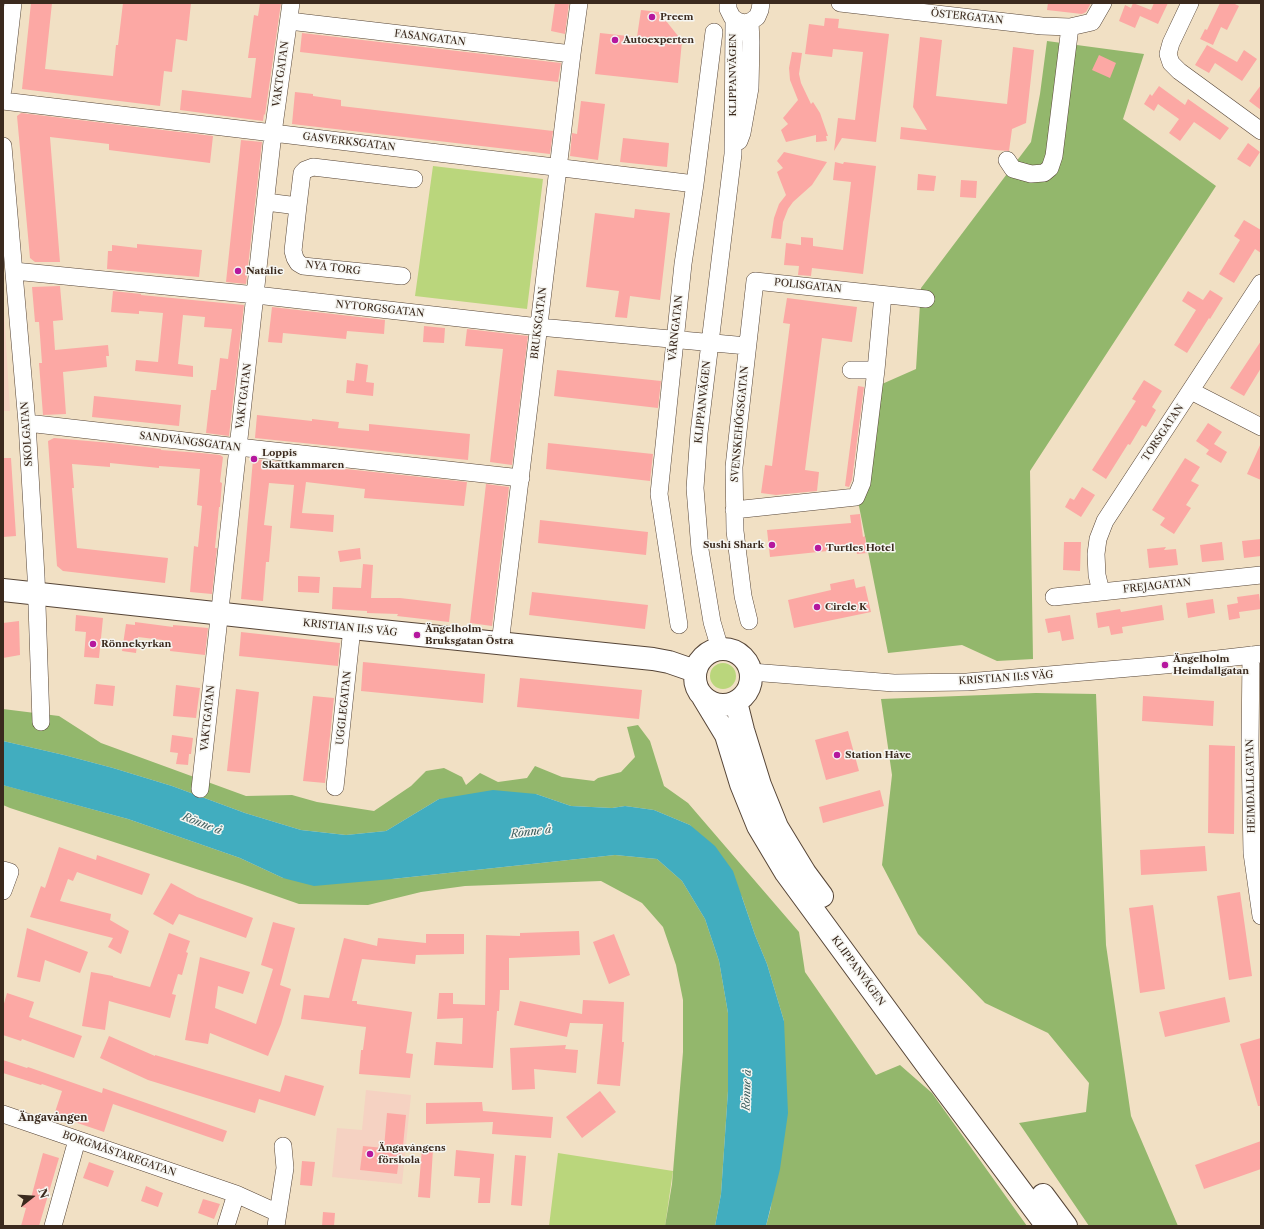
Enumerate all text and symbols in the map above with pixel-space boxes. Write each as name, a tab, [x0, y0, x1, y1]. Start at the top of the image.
street label: ÖSTERGATAN	[930, 7, 1004, 27]
place label: Preem	[660, 11, 694, 23]
marker: Preem	[647, 12, 657, 22]
street label: FASANGATAN	[394, 28, 466, 48]
street label: KLIPPANVÄGEN	[727, 33, 739, 117]
place label: Autoexperten	[623, 34, 694, 46]
marker: Autoexperten	[610, 35, 620, 45]
street label: VAKTGATAN	[270, 40, 292, 108]
street label: GASVERKSGATAN	[302, 130, 396, 154]
street label: NYA TORG	[305, 259, 361, 277]
place label: Natalie	[246, 265, 283, 277]
marker: Natalie	[233, 266, 243, 276]
street label: POLISGATAN	[774, 276, 842, 296]
street label: BRUKSGATAN	[529, 286, 549, 360]
street label: VÄRNGATAN	[667, 294, 685, 362]
street label: NYTORGSGATAN	[335, 298, 425, 320]
street label: KLIPPANVÄGEN	[693, 360, 713, 444]
street label: VAKTGATAN	[234, 362, 254, 430]
street label: SVENSKEHÖGSGATAN	[729, 365, 751, 483]
street label: SKOLGATAN	[19, 401, 35, 467]
street label: TORSGATAN	[1140, 402, 1186, 464]
street label: SANDVÅNGSGATAN	[139, 430, 241, 454]
place label: Loppis Skattkammaren	[262, 447, 344, 470]
marker: Loppis Skattkammaren	[249, 454, 259, 464]
place label: Sushi Shark	[703, 539, 764, 551]
marker: Sushi Shark	[767, 540, 777, 550]
place label: Turtles Hotel	[826, 542, 894, 554]
marker: Turtles Hotel	[813, 543, 823, 553]
street label: FREJAGATAN	[1122, 576, 1192, 596]
place label: Circle K	[825, 601, 867, 613]
marker: Circle K	[812, 602, 822, 612]
street label: KRISTIAN II:S VÄG	[302, 617, 398, 639]
place label: Ängelholm Bruksgatan Östra	[425, 623, 514, 646]
marker: Ängelholm Bruksgatan Östra	[412, 630, 422, 640]
place label: Rönnekyrkan	[101, 638, 171, 650]
marker: Rönnekyrkan	[88, 639, 98, 649]
place label: Ängelholm Heimdallgatan	[1173, 653, 1249, 676]
marker: Ängelholm Heimdallgatan	[1160, 660, 1170, 670]
street label: KRISTIAN II:S VÄG	[958, 669, 1054, 687]
street label: UGGLEGATAN	[334, 670, 354, 746]
street label: VAKTGATAN	[199, 684, 217, 752]
street label: HEIMDALLGATAN	[1244, 739, 1258, 833]
place label: Station Håve	[845, 749, 911, 761]
marker: Station Håve	[832, 750, 842, 760]
water label: Rönne å	[180, 810, 224, 838]
water label: Rönne å	[510, 823, 552, 841]
street label: KLIPPANVÄGEN	[829, 934, 887, 1008]
water label: Rönne å	[740, 1069, 754, 1111]
district label: Ängavången	[18, 1111, 88, 1125]
street label: BORGMÄSTAREGATAN	[61, 1129, 177, 1179]
place label: Ängavångens förskola	[378, 1142, 446, 1166]
marker: Ängavångens förskola	[365, 1149, 375, 1159]
north arrow	[12, 1177, 52, 1217]
text: N	[35, 1187, 52, 1200]

